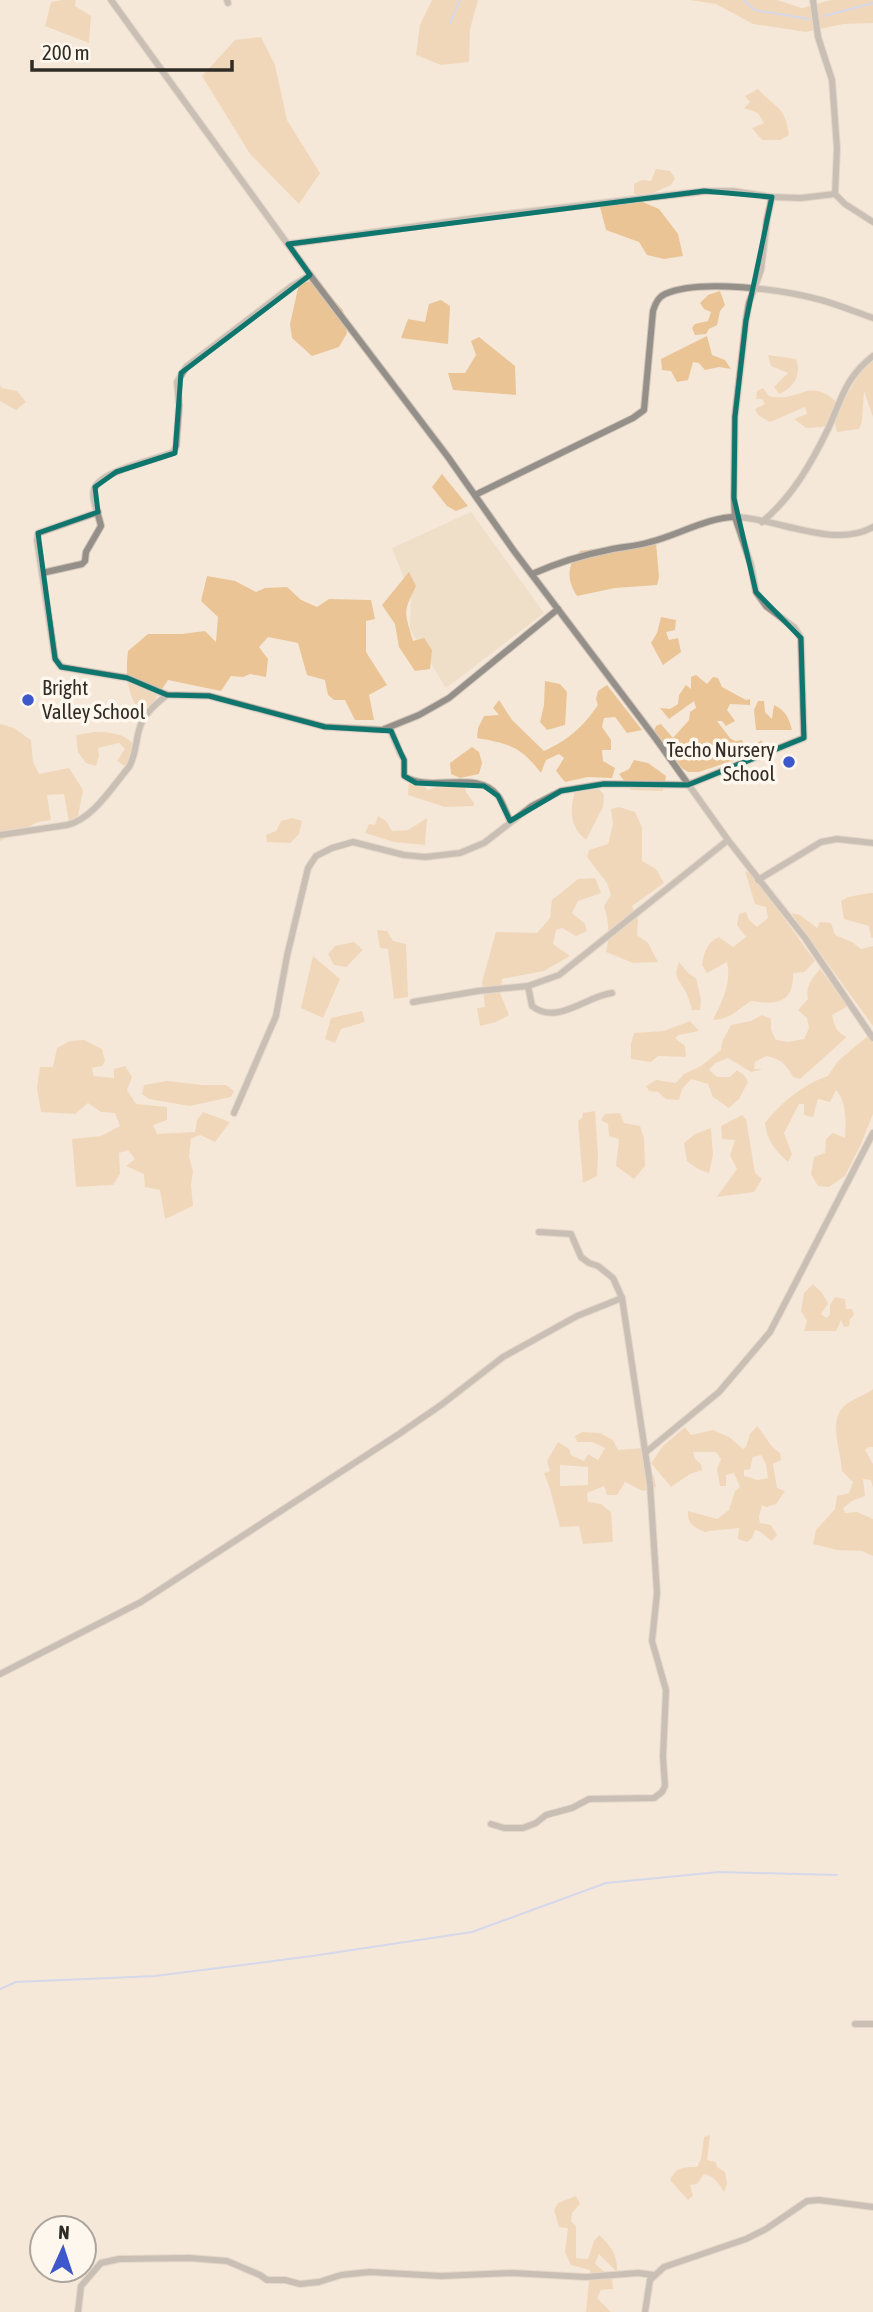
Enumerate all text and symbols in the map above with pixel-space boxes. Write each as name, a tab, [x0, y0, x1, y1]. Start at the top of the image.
scale bar	[32, 28, 231, 72]
text: 200 m	[42, 40, 90, 64]
place label: Bright Valley School	[42, 675, 146, 723]
marker: Bright Valley School	[20, 692, 36, 708]
place label: Techo Nursery School	[666, 737, 775, 785]
marker: Techo Nursery School	[781, 754, 797, 770]
north arrow	[28, 2214, 98, 2284]
text: N	[58, 2221, 70, 2243]

